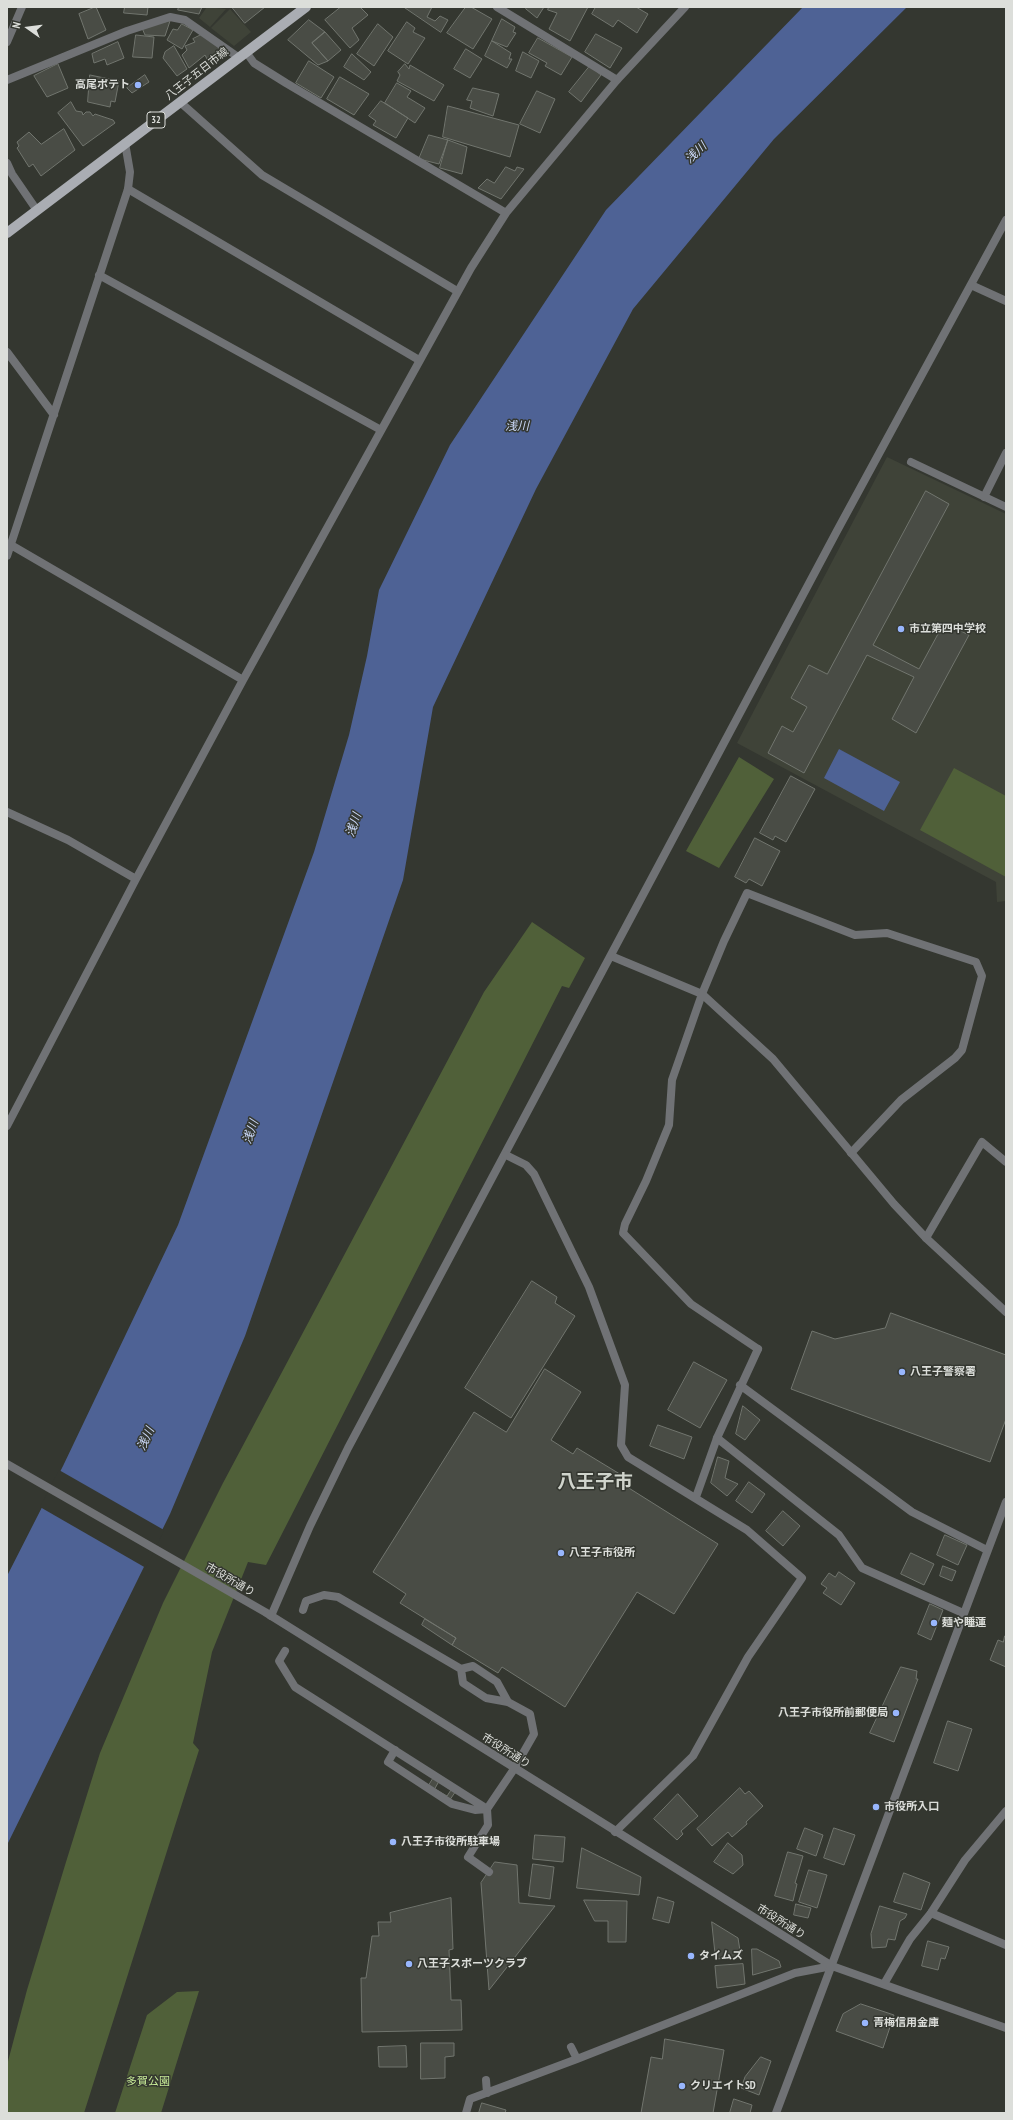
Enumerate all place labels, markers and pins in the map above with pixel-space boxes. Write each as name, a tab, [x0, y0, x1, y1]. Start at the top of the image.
place label: 高尾ポテト	[75, 78, 130, 92]
marker: 高尾ポテト	[133, 80, 143, 90]
place label: 市立第四中学校	[909, 622, 986, 636]
marker: 市立第四中学校	[896, 624, 906, 634]
place label: 八王子警察署	[910, 1365, 976, 1379]
marker: 八王子警察署	[897, 1367, 907, 1377]
place label: 八王子市役所	[569, 1546, 635, 1560]
marker: 八王子市役所	[556, 1548, 566, 1558]
place label: 麺や睡蓮	[942, 1616, 986, 1630]
marker: 麺や睡蓮	[929, 1618, 939, 1628]
place label: 八王子市役所前郵便局	[778, 1706, 888, 1720]
marker: 八王子市役所前郵便局	[891, 1708, 901, 1718]
place label: 市役所入口	[884, 1800, 939, 1814]
marker: 市役所入口	[871, 1802, 881, 1812]
place label: 八王子市役所駐車場	[401, 1835, 500, 1849]
marker: 八王子市役所駐車場	[388, 1837, 398, 1847]
place label: タイムズ	[699, 1949, 743, 1963]
marker: タイムズ	[686, 1951, 696, 1961]
place label: 八王子スポーツクラブ	[417, 1957, 527, 1971]
marker: 八王子スポーツクラブ	[404, 1959, 414, 1969]
place label: 青梅信用金庫	[873, 2016, 939, 2030]
marker: 青梅信用金庫	[860, 2018, 870, 2028]
place label: クリエイトSD	[690, 2079, 756, 2093]
marker: クリエイトSD	[677, 2081, 687, 2091]

